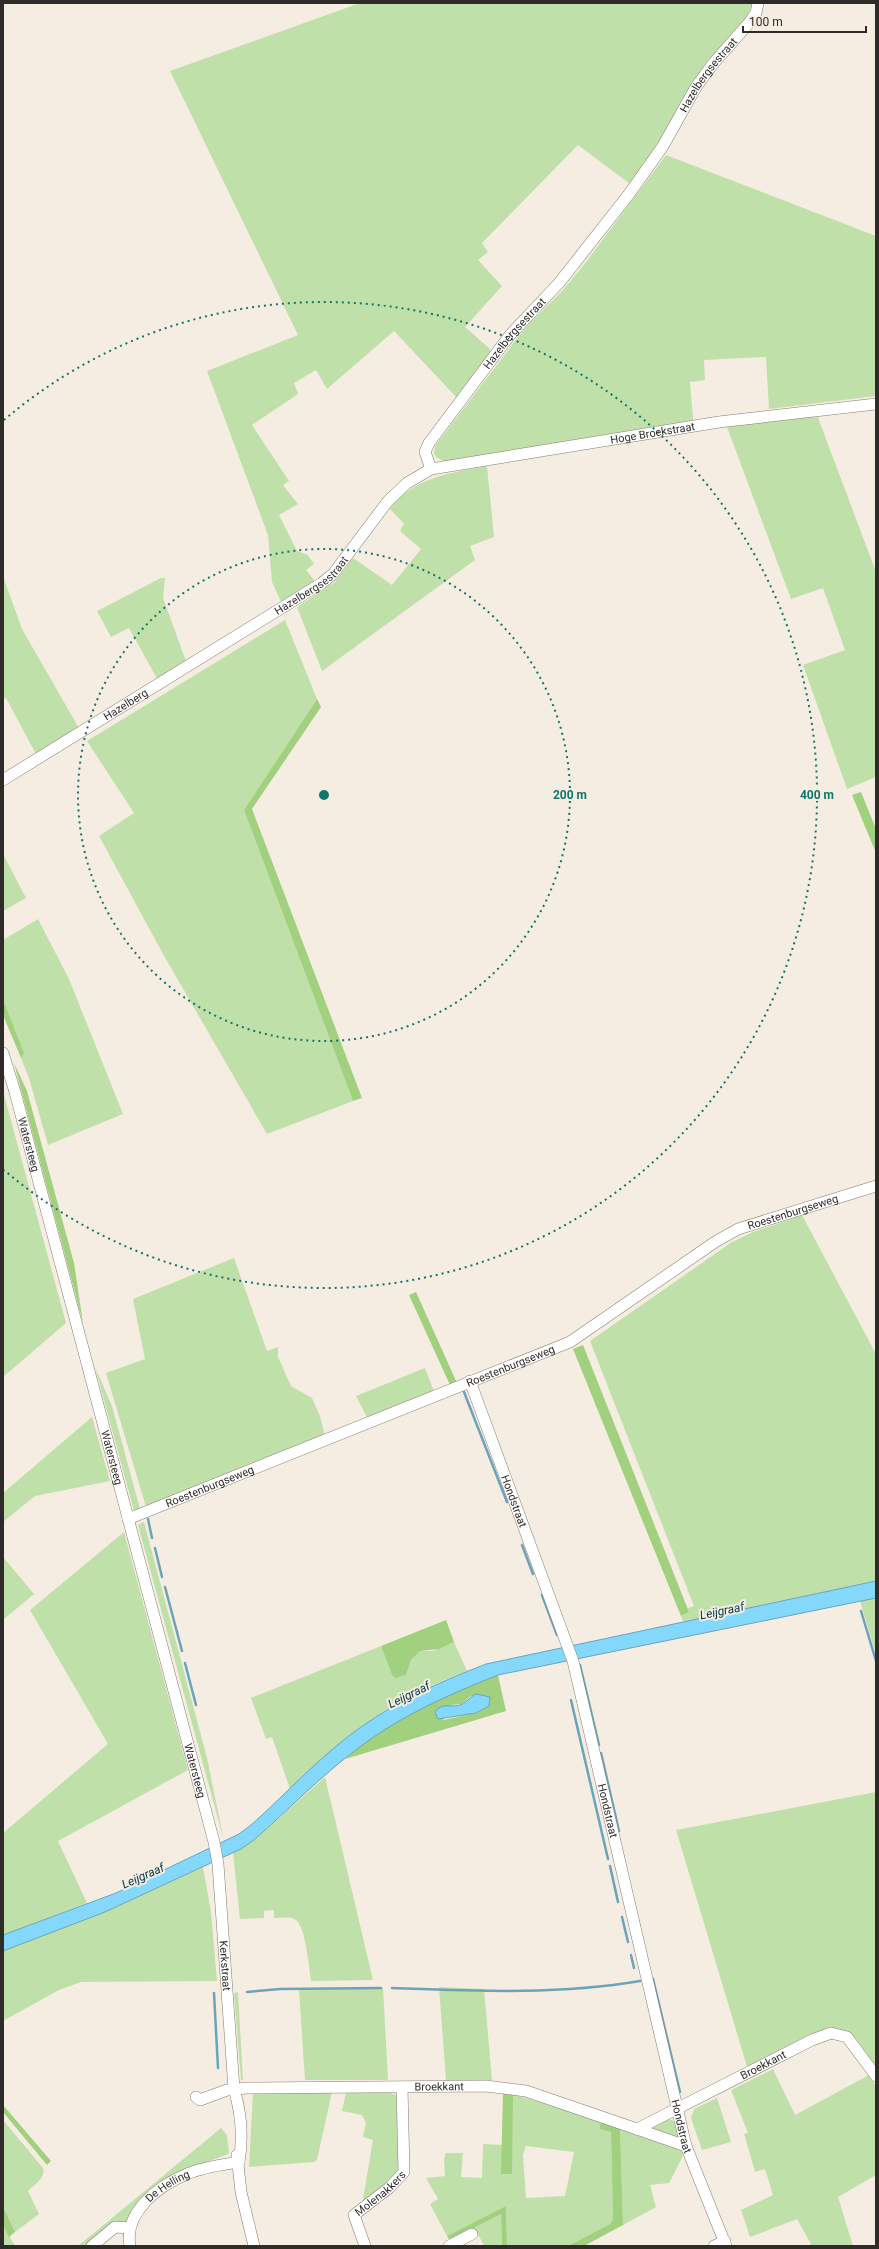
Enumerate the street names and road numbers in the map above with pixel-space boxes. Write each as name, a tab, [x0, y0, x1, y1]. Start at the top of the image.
street label: Hazelbergsestraat	[677, 34, 740, 114]
street label: Hazelbergsestraat	[480, 295, 549, 371]
street label: Hoge Broekstraat	[609, 419, 696, 446]
street label: Hazelbergsestraat	[272, 553, 351, 617]
street label: Hazelberg	[101, 686, 150, 723]
street label: Watersteeg	[15, 1116, 42, 1173]
street label: Roestenburgseweg	[746, 1192, 840, 1232]
street label: Roestenburgseweg	[464, 1342, 557, 1389]
street label: Watersteeg	[99, 1429, 125, 1486]
street label: Roestenburgseweg	[164, 1463, 256, 1510]
street label: Hondstraat	[499, 1473, 530, 1529]
street label: Watersteeg	[182, 1742, 209, 1799]
street label: Hondstraat	[595, 1782, 621, 1839]
street label: Kerkstraat	[217, 1940, 234, 1992]
street label: Broekkant	[738, 2048, 788, 2082]
street label: Broekkant	[414, 2080, 464, 2093]
street label: Hondstraat	[669, 2098, 695, 2155]
street label: De Helling	[143, 2167, 191, 2205]
street label: Molenakkers	[352, 2168, 409, 2218]

